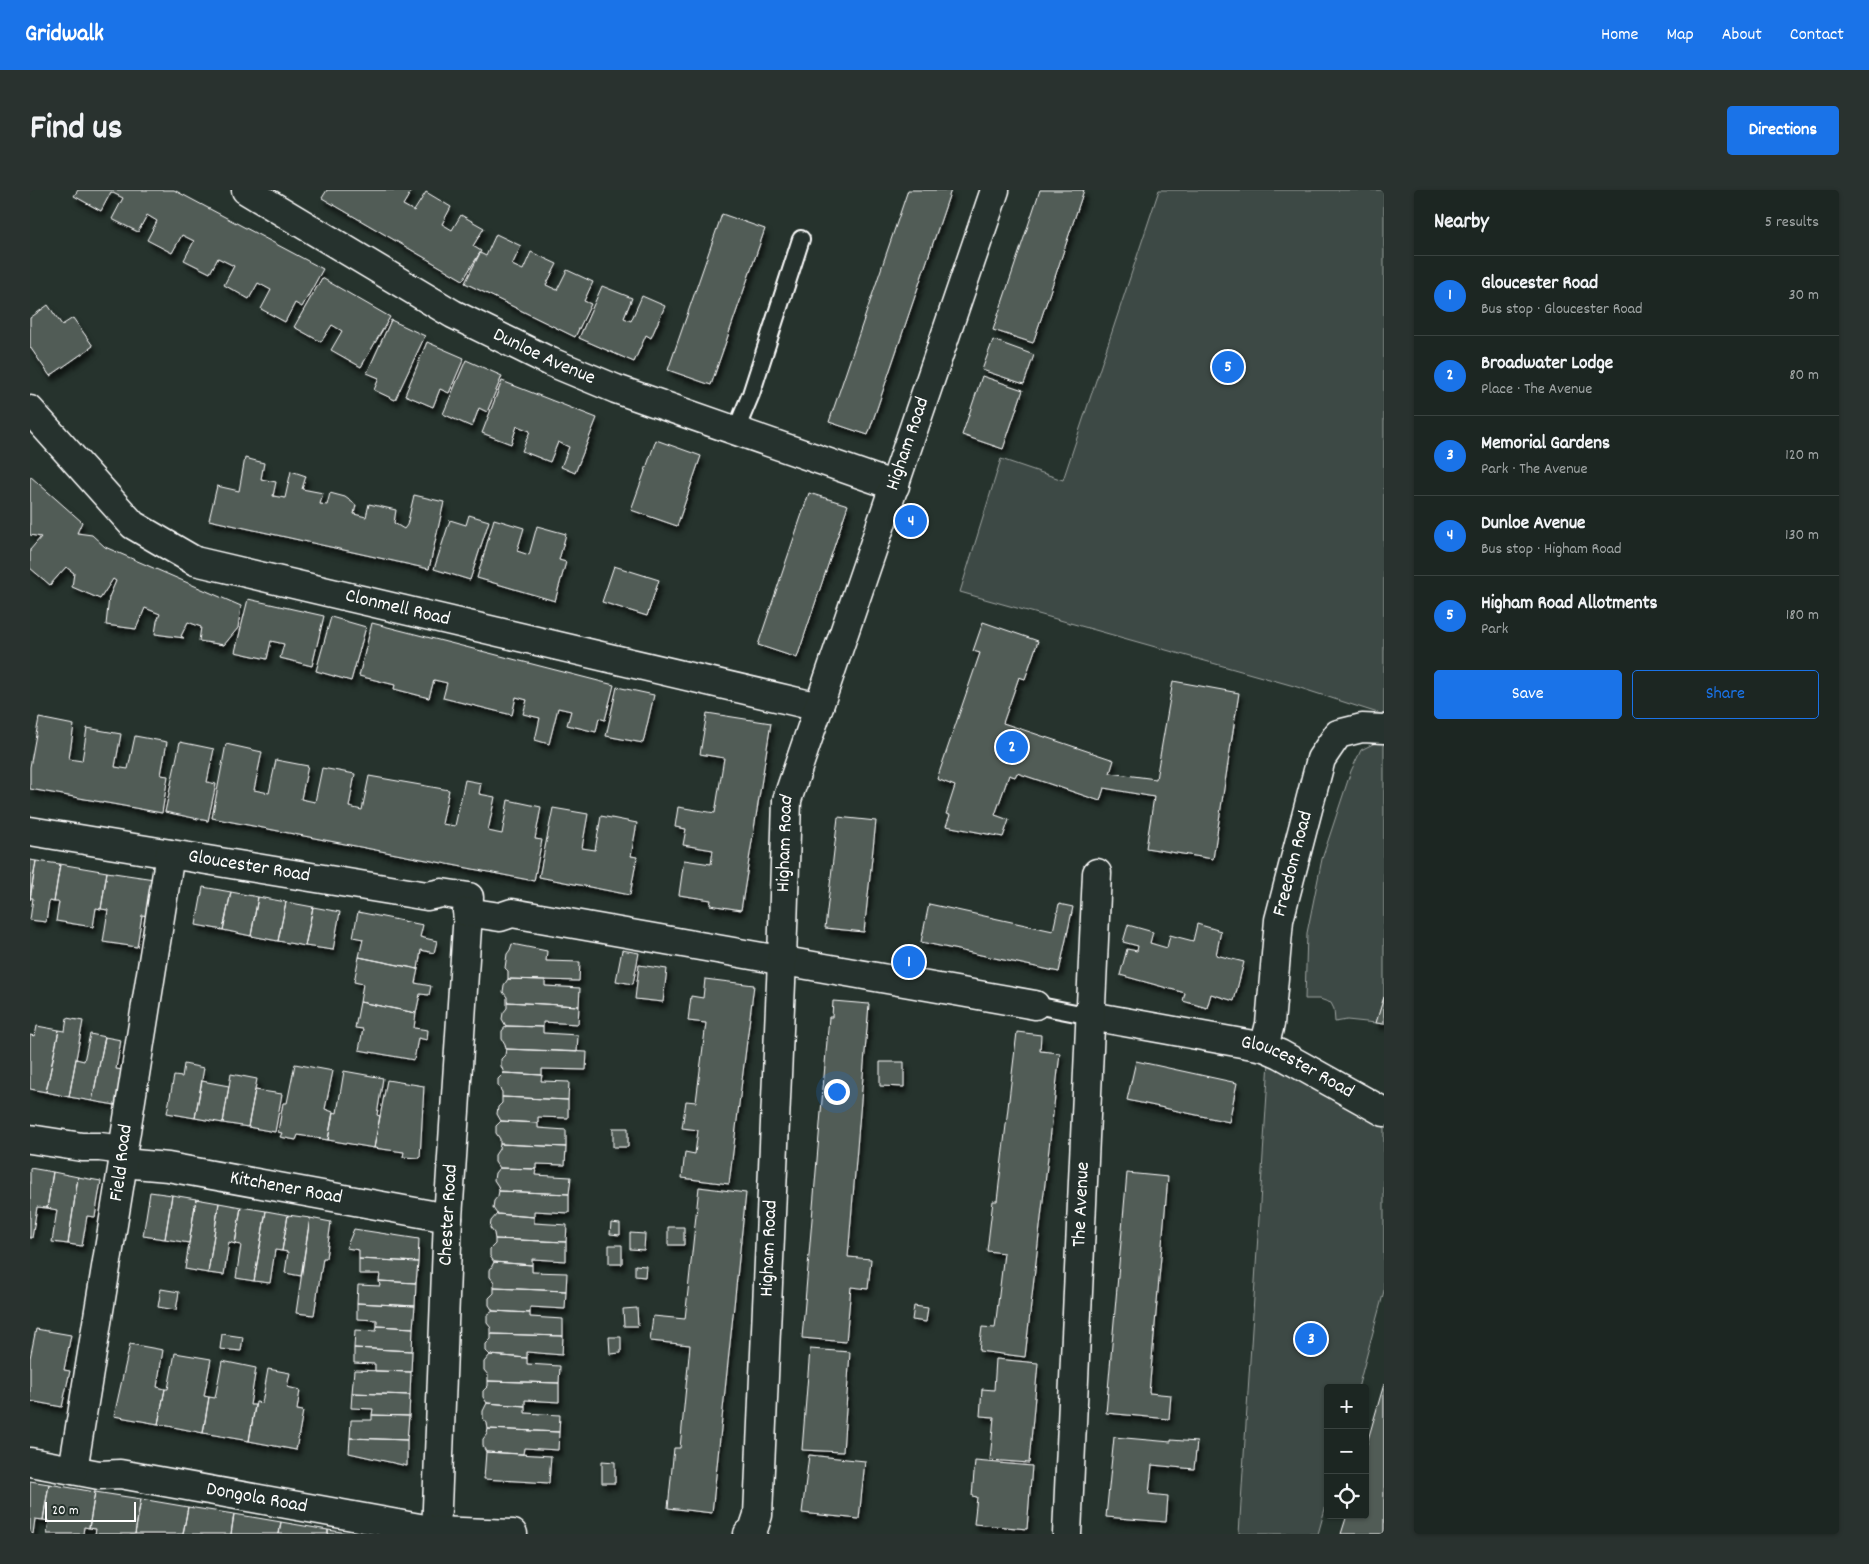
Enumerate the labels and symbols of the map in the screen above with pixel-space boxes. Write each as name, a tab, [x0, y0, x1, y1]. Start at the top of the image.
street label: Dunloe Avenue	[488, 322, 600, 393]
pin: 5	[1212, 348, 1244, 386]
street label: Higham Road	[880, 394, 937, 494]
pin: 4	[895, 502, 927, 540]
street label: Clonmell Road	[342, 583, 453, 634]
pin: 2	[996, 728, 1028, 766]
street label: Higham Road	[770, 791, 802, 893]
street label: Freedom Road	[1266, 808, 1321, 920]
street label: Gloucester Road	[186, 843, 312, 891]
pin: 1	[893, 943, 925, 981]
street label: Gloucester Road	[1238, 1029, 1359, 1106]
your location	[824, 1079, 850, 1105]
street label: Field Road	[103, 1122, 141, 1204]
street label: The Avenue	[1066, 1161, 1098, 1248]
street label: Chester Road	[432, 1163, 466, 1267]
street label: Kitchener Road	[227, 1164, 344, 1212]
street label: Higham Road	[753, 1199, 786, 1298]
pin: 3	[1295, 1320, 1327, 1358]
street label: Dongola Road	[204, 1476, 309, 1521]
scale bar	[45, 1499, 136, 1522]

